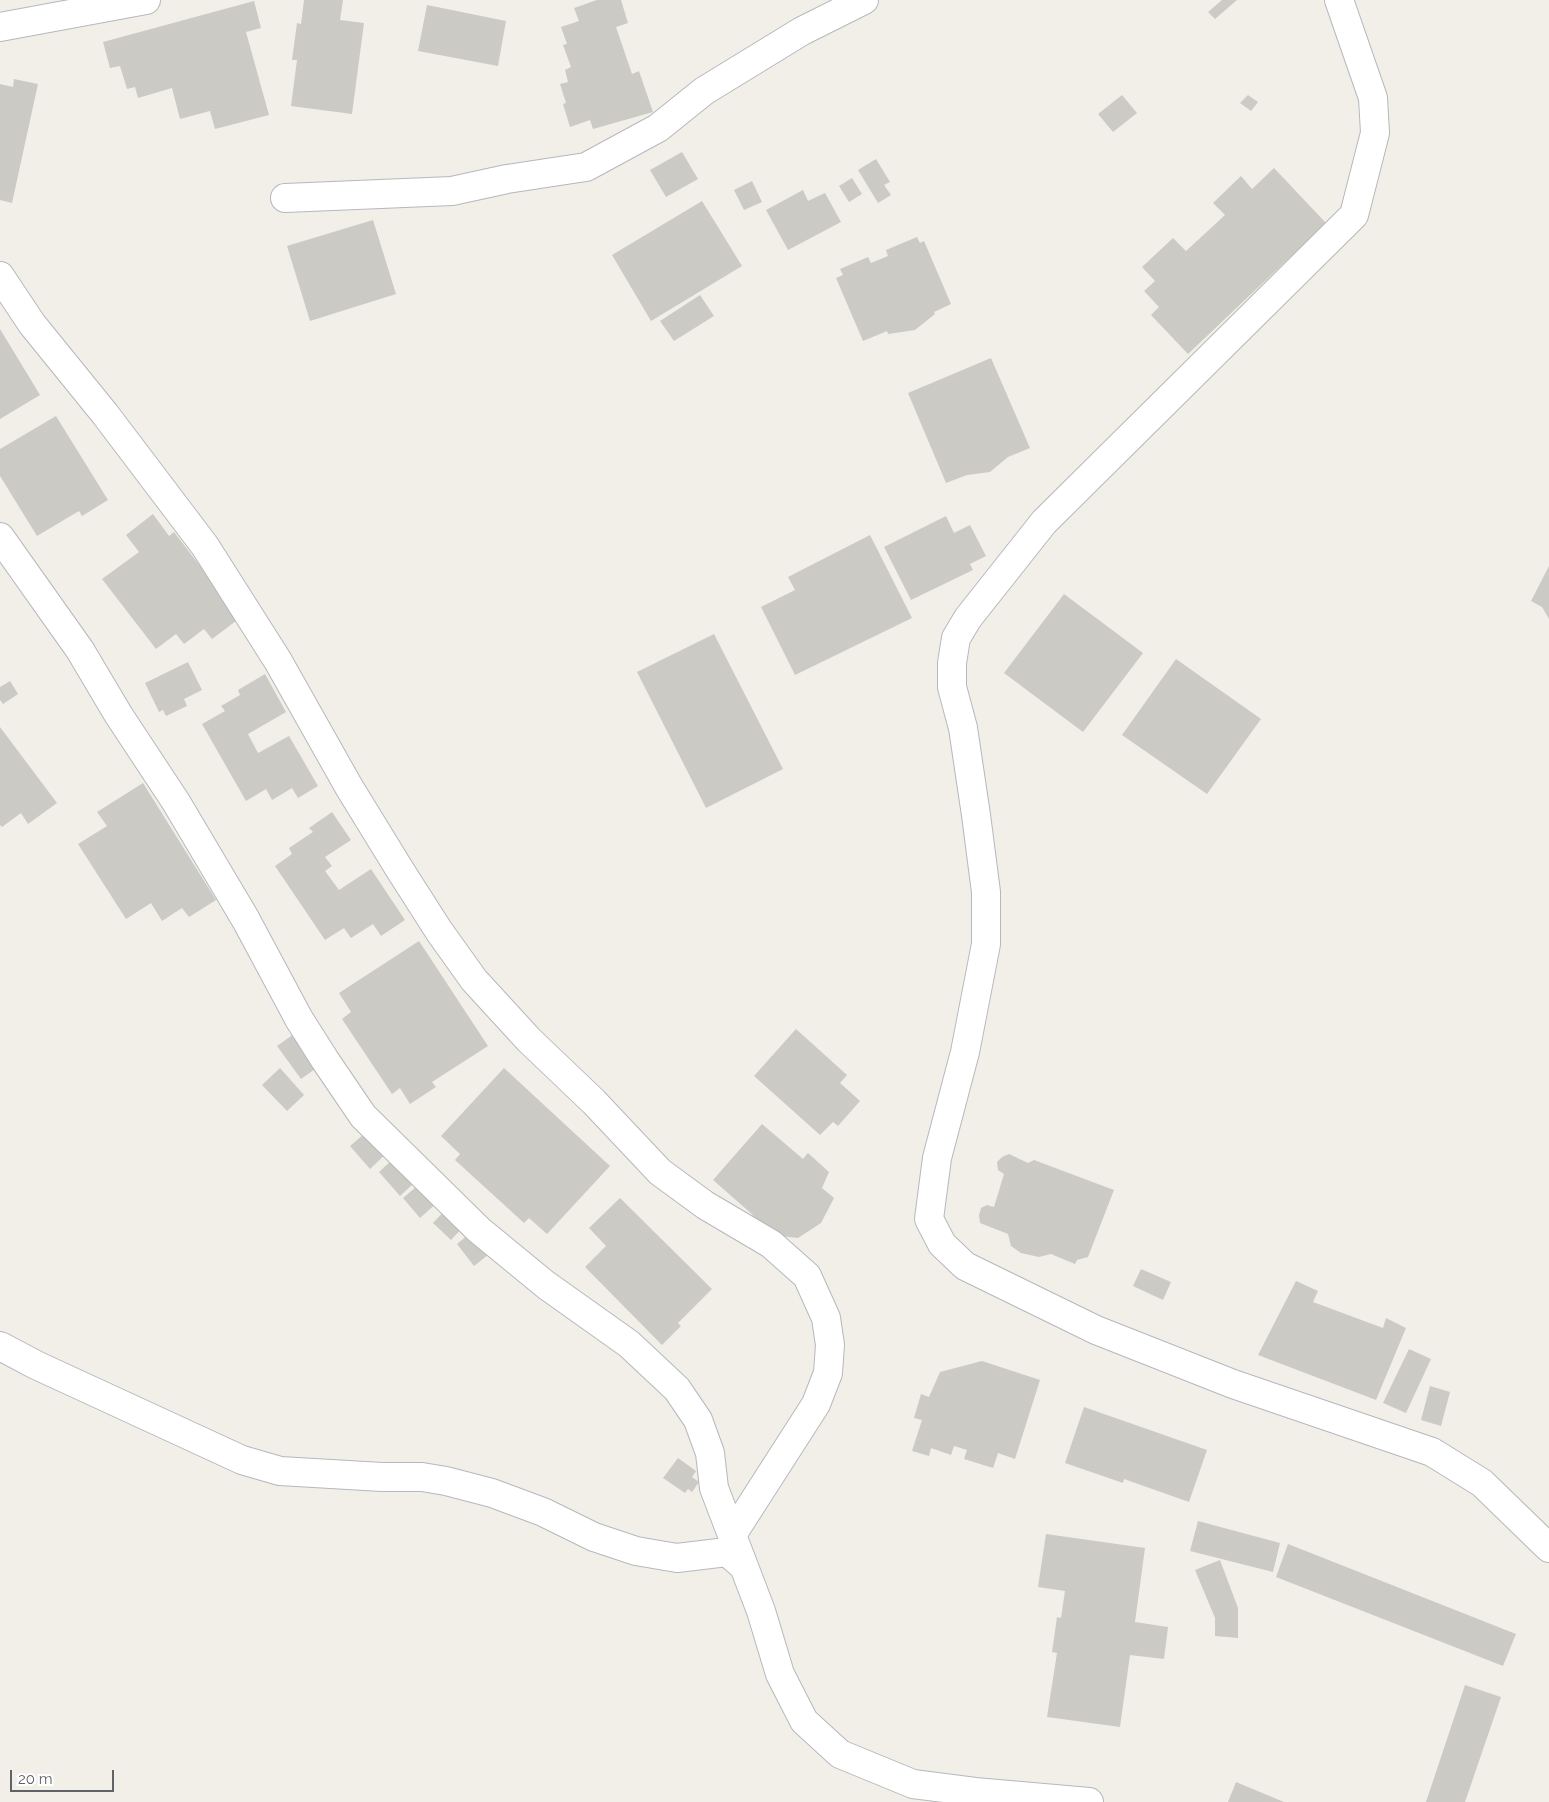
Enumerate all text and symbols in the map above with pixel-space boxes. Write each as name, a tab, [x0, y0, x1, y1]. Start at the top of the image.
scale bar	[12, 1760, 116, 1792]
text: 20 m	[18, 1770, 53, 1788]

